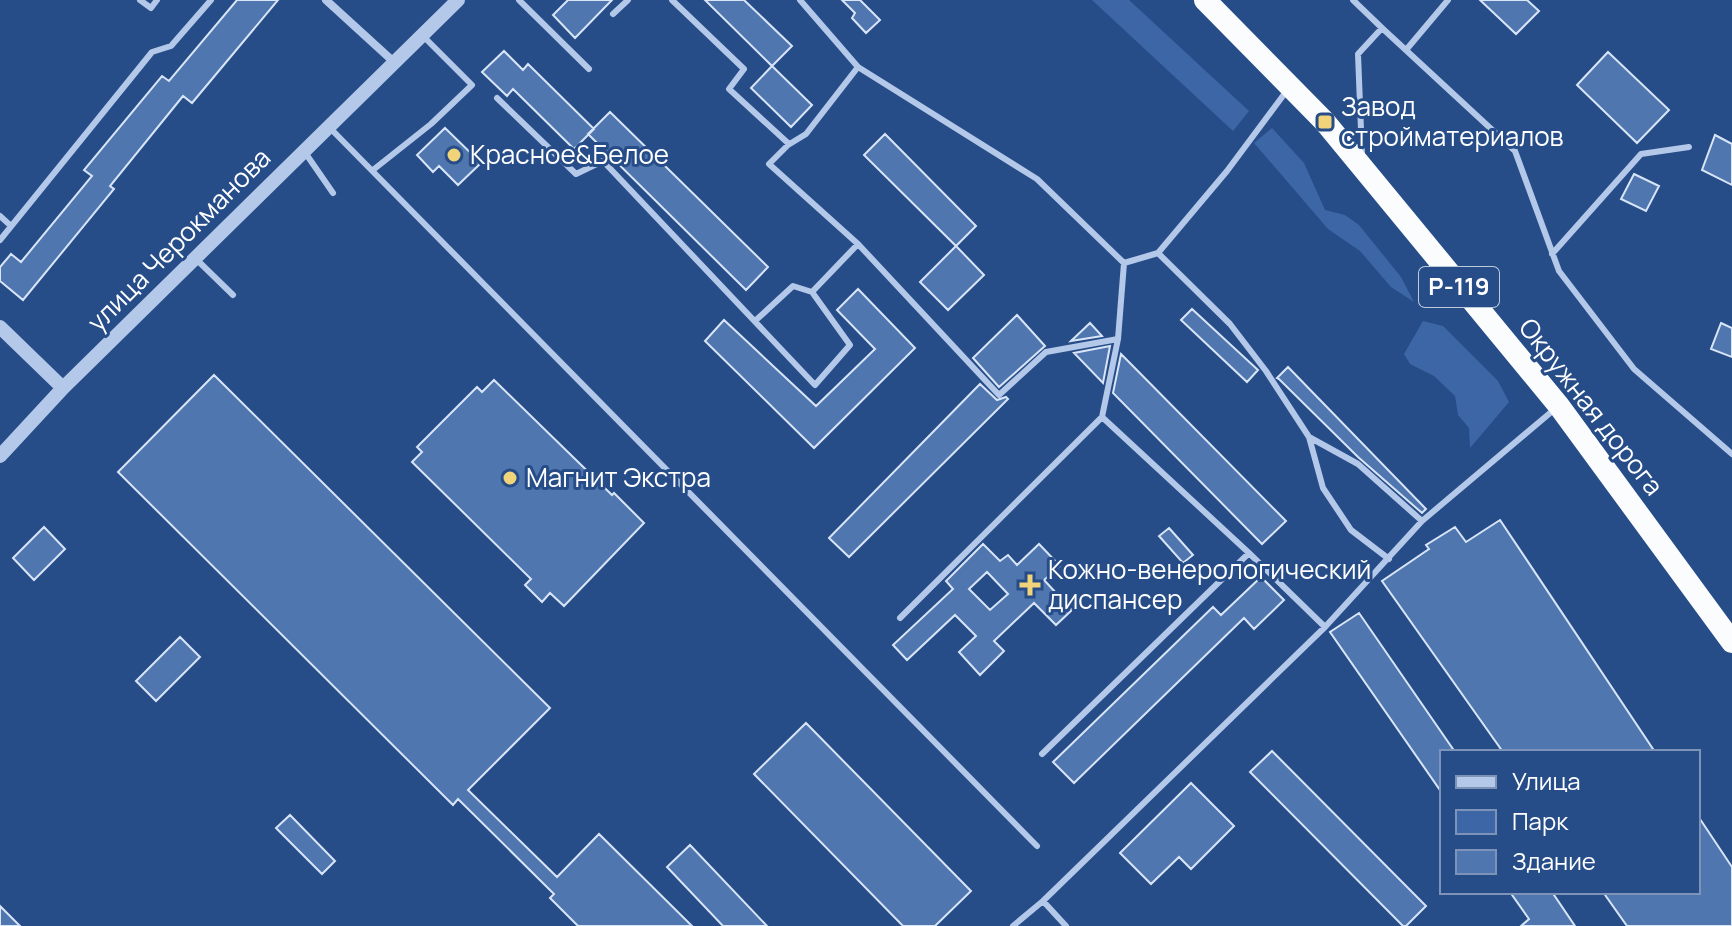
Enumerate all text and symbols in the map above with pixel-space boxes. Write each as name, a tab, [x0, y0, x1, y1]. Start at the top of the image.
place label: Завод стройматериалов	[1341, 88, 1564, 154]
marker: Завод стройматериалов	[1316, 113, 1334, 131]
place label: Красное&Белое	[470, 136, 669, 172]
street label: улица Черокманова	[79, 140, 278, 339]
marker: Красное&Белое	[445, 146, 463, 164]
road number: Р-119	[1419, 267, 1499, 307]
street label: Окружная дорога	[1511, 310, 1672, 502]
place label: Магнит Экстра	[526, 459, 711, 495]
marker: Магнит Экстра	[501, 469, 519, 487]
place label: Кожно-венерологический диспансер	[1048, 551, 1371, 617]
marker: Кожно-венерологический диспансер	[1019, 574, 1041, 596]
legend	[1440, 750, 1700, 894]
text: Улица	[1512, 764, 1581, 797]
text: Парк	[1512, 804, 1569, 837]
text: Здание	[1512, 844, 1596, 877]

